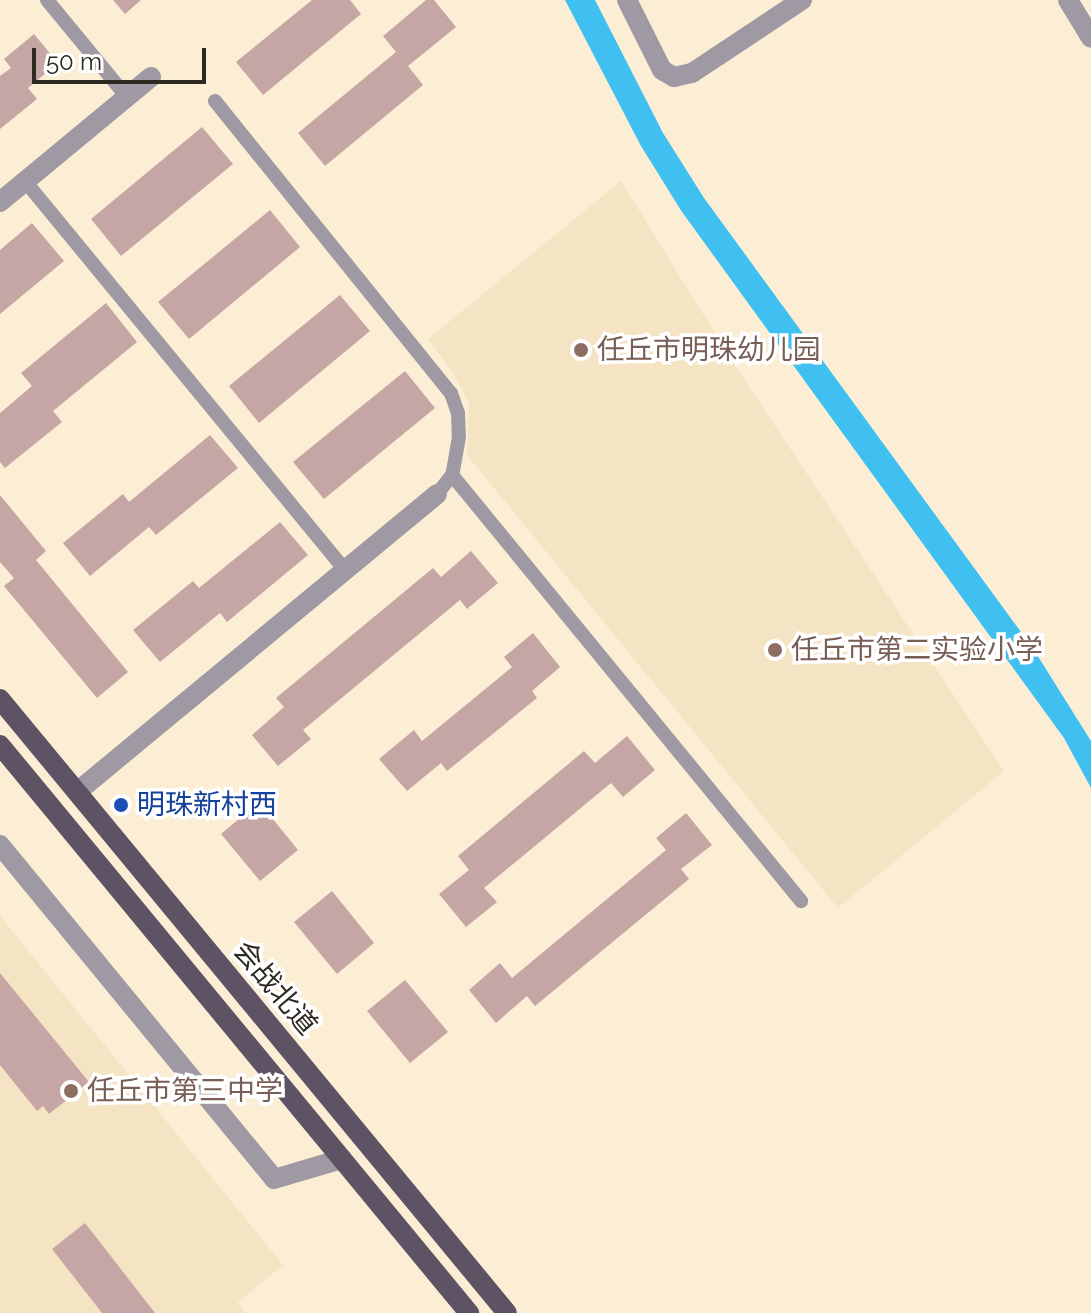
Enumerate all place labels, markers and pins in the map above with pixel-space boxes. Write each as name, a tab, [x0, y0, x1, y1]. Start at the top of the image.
place label: 任丘市明珠幼儿园	[597, 333, 821, 367]
marker: 任丘市明珠幼儿园	[572, 341, 590, 359]
place label: 任丘市第二实验小学	[791, 633, 1043, 667]
marker: 任丘市第二实验小学	[766, 641, 784, 659]
place label: 明珠新村西	[137, 788, 277, 822]
marker: 明珠新村西	[112, 796, 130, 814]
place label: 任丘市第三中学	[87, 1074, 283, 1108]
marker: 任丘市第三中学	[62, 1082, 80, 1100]

